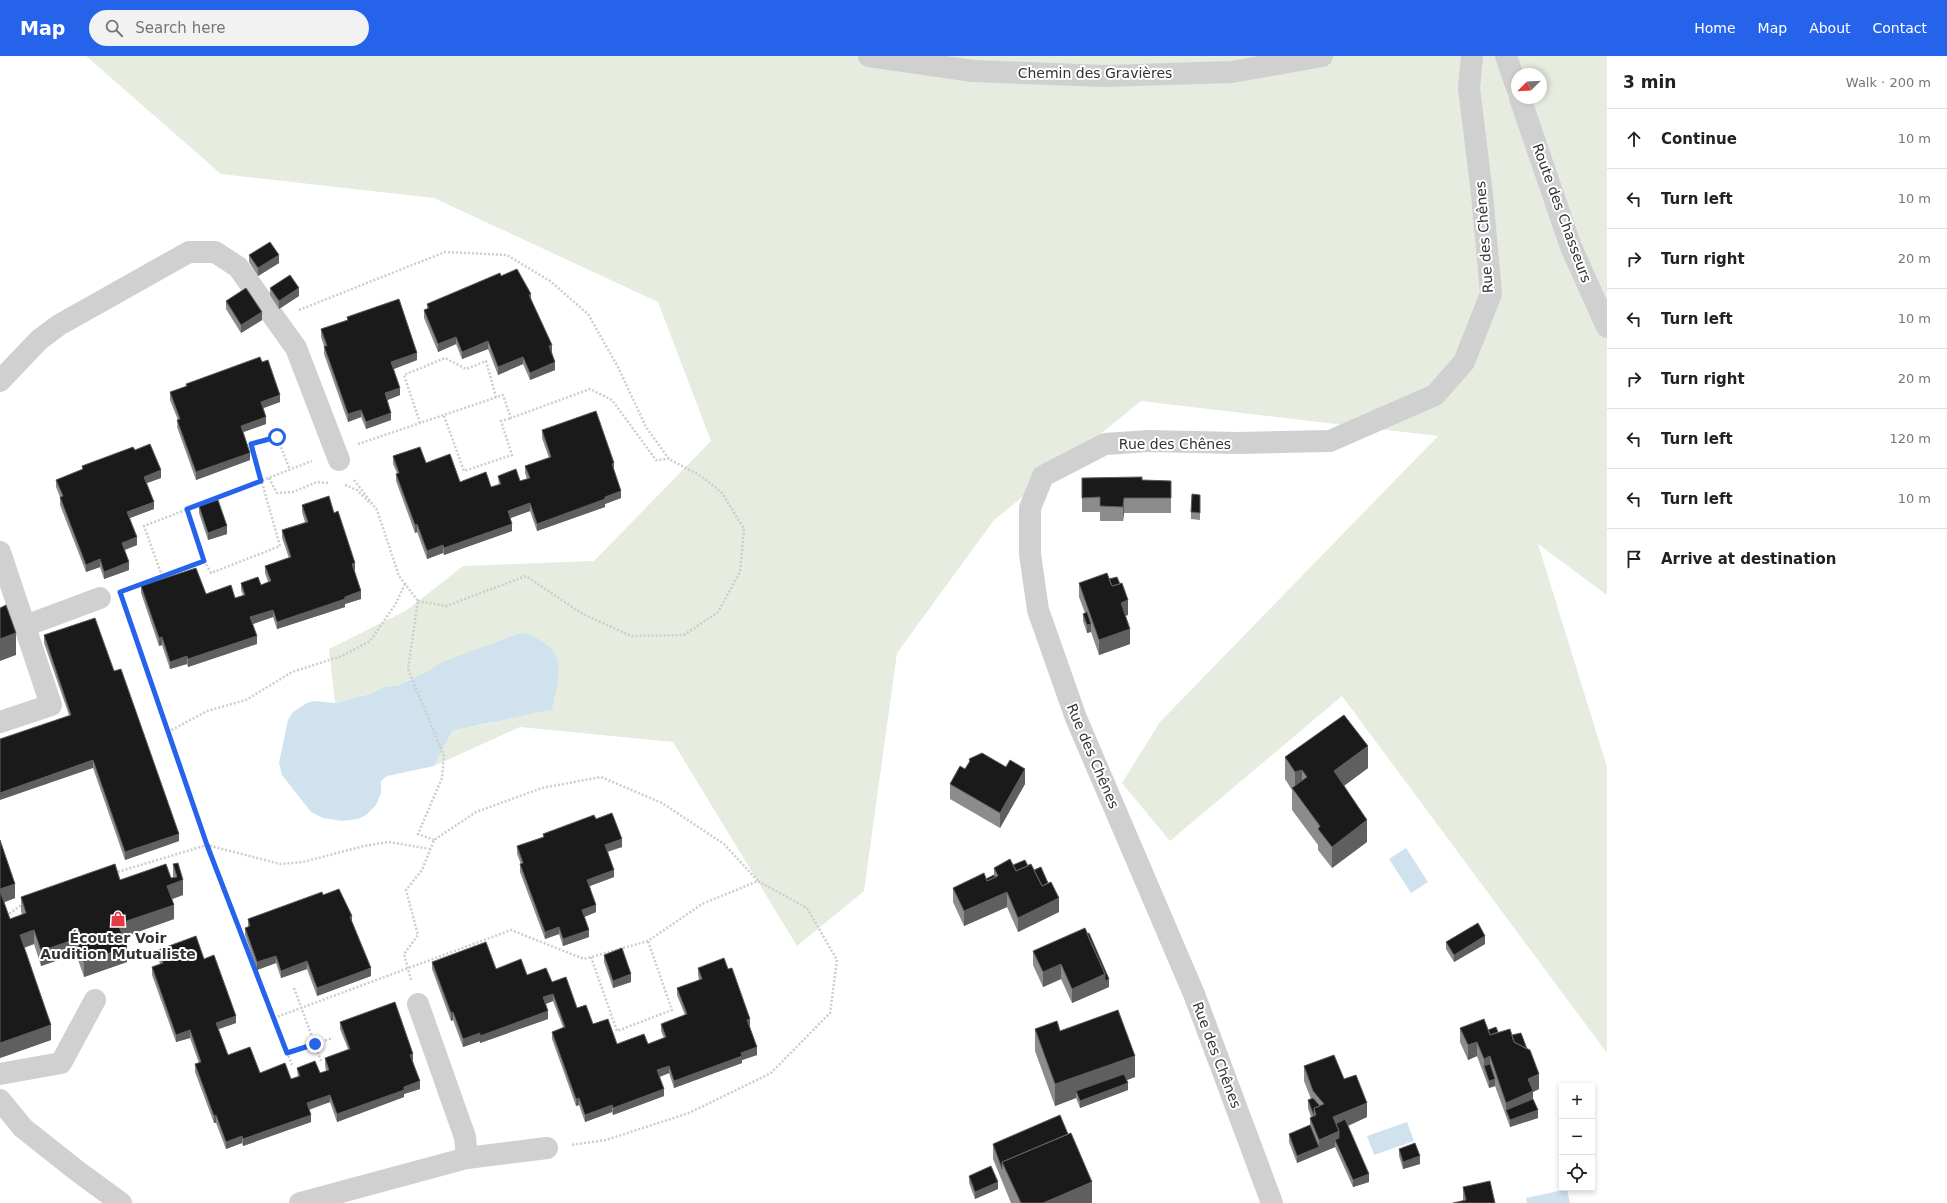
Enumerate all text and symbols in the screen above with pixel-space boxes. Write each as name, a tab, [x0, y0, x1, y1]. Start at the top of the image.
search box	[89, 10, 369, 46]
text: Map	[20, 17, 65, 39]
icon: search	[103, 17, 125, 39]
text: Search here	[135, 19, 225, 37]
text: Home	[1694, 20, 1736, 36]
text: Map	[1758, 20, 1787, 36]
text: About	[1809, 20, 1851, 36]
text: Contact	[1873, 20, 1927, 36]
street label: Chemin des Gravières	[1018, 65, 1172, 81]
north arrow	[1511, 68, 1547, 104]
text: 3 min	[1623, 72, 1676, 92]
text: Walk · 200 m	[1846, 75, 1931, 90]
icon: ahead	[1623, 128, 1645, 150]
text: Continue	[1661, 130, 1737, 148]
text: 10 m	[1898, 131, 1931, 146]
street label: Route des Chasseurs	[1529, 141, 1595, 285]
street label: Rue des Chênes	[1472, 180, 1496, 294]
icon: left	[1623, 188, 1645, 210]
text: Turn left	[1661, 190, 1733, 208]
text: 10 m	[1898, 191, 1931, 206]
icon: right	[1623, 248, 1645, 270]
text: Turn right	[1661, 250, 1745, 268]
text: 20 m	[1898, 251, 1931, 266]
icon: left	[1623, 308, 1645, 330]
text: Turn left	[1661, 310, 1733, 328]
text: 10 m	[1898, 311, 1931, 326]
icon: right	[1623, 368, 1645, 390]
text: Turn right	[1661, 370, 1745, 388]
text: 20 m	[1898, 371, 1931, 386]
route start	[268, 428, 286, 446]
icon: left	[1623, 428, 1645, 450]
text: Turn left	[1661, 430, 1733, 448]
text: 120 m	[1889, 431, 1931, 446]
street label: Rue des Chênes	[1119, 436, 1231, 452]
icon: left	[1623, 488, 1645, 510]
text: Turn left	[1661, 490, 1733, 508]
text: 10 m	[1898, 491, 1931, 506]
icon: arrive	[1623, 548, 1645, 570]
text: Arrive at destination	[1661, 550, 1836, 568]
street label: Rue des Chênes	[1064, 701, 1122, 811]
shop icon: Écouter Voir Audition Mutualiste	[109, 910, 127, 928]
place label: Écouter Voir Audition Mutualiste	[40, 930, 196, 962]
street label: Rue des Chênes	[1189, 1000, 1245, 1110]
route end	[306, 1035, 324, 1053]
map controls	[1559, 1083, 1595, 1191]
button: +	[1559, 1083, 1595, 1119]
button: −	[1559, 1119, 1595, 1155]
button: locate	[1559, 1155, 1595, 1191]

